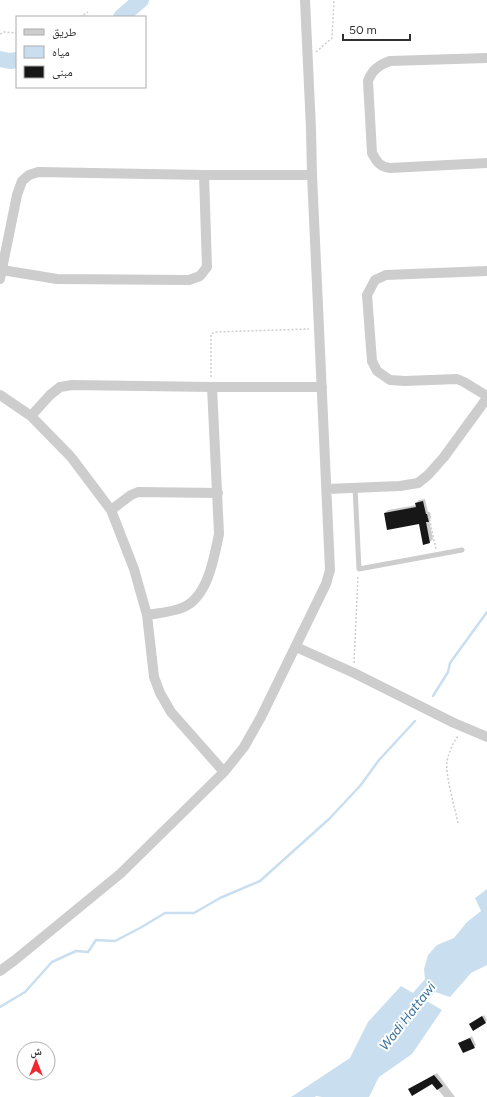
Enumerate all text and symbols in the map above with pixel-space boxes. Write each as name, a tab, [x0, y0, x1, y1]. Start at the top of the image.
legend	[16, 16, 146, 88]
scale bar	[343, 16, 410, 42]
text: 50 m	[349, 23, 377, 37]
text: طريق	[52, 25, 77, 39]
text: مياه	[52, 45, 70, 59]
text: مبنى	[52, 65, 73, 79]
water label: Wadi Hattawi	[376, 979, 439, 1053]
north arrow	[16, 1041, 56, 1081]
text: ش	[30, 1045, 42, 1059]

